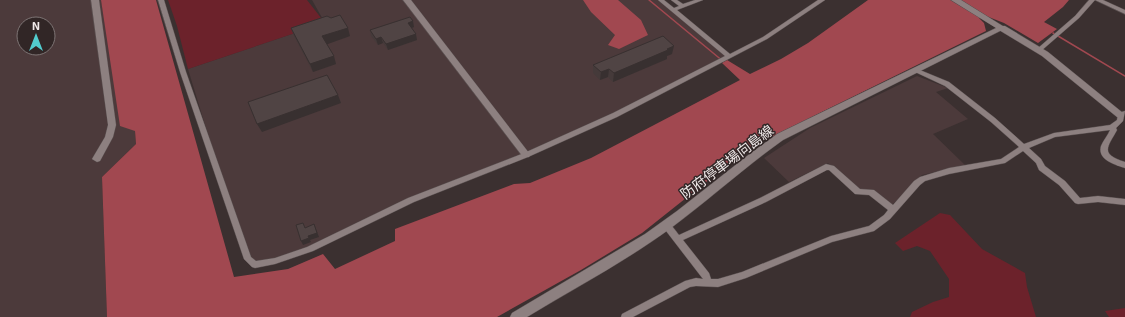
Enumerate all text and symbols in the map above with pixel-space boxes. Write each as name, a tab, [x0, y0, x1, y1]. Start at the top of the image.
north arrow	[16, 16, 56, 56]
text: N	[32, 19, 40, 32]
street label: 防府停車場向島線	[677, 121, 777, 202]

